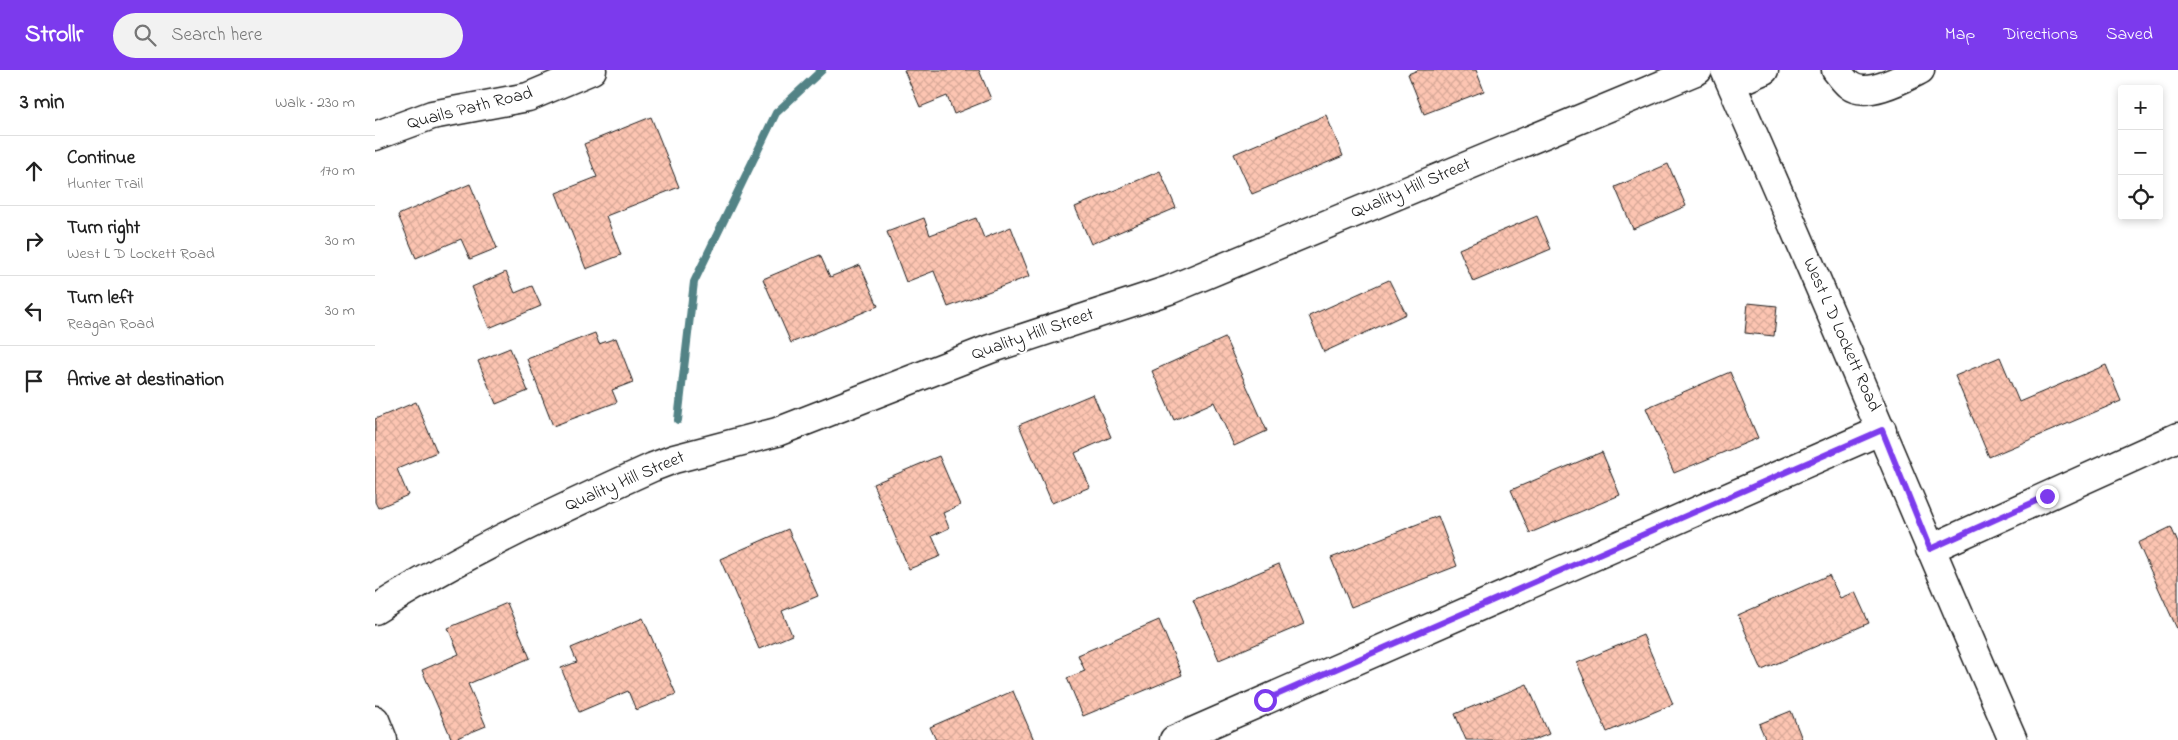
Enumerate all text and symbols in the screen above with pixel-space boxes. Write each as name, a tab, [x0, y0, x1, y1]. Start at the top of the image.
search box	[113, 13, 463, 58]
text: Strollr	[25, 18, 83, 53]
icon: search	[131, 21, 159, 49]
text: Search here	[171, 22, 262, 49]
text: Map	[1945, 22, 1975, 48]
text: Directions	[2003, 22, 2078, 48]
text: Saved	[2106, 22, 2153, 48]
street label: Quails Path Road	[404, 81, 536, 137]
map controls	[2118, 85, 2163, 220]
button: +	[2118, 85, 2163, 130]
text: 3 min	[20, 88, 64, 118]
text: Walk · 230 m	[275, 91, 355, 115]
button: −	[2118, 130, 2163, 175]
text: Continue	[67, 145, 135, 172]
street label: Quality Hill Street	[1347, 152, 1475, 226]
icon: ahead	[20, 157, 48, 185]
text: 170 m	[320, 159, 355, 183]
text: Hunter Trail	[67, 172, 143, 196]
button: locate	[2118, 175, 2163, 220]
text: Turn right	[67, 215, 140, 242]
icon: right	[20, 227, 48, 255]
text: 30 m	[325, 229, 355, 253]
text: West L D Lockett Road	[67, 242, 215, 266]
street label: West L D Lockett Road	[1795, 254, 1887, 416]
text: Turn left	[67, 285, 134, 312]
icon: left	[20, 297, 48, 325]
text: 30 m	[325, 299, 355, 323]
street label: Quality Hill Street	[968, 302, 1098, 368]
text: Reagan Road	[67, 312, 154, 336]
icon: arrive	[20, 367, 48, 395]
text: Arrive at destination	[67, 367, 224, 394]
street label: Quality Hill Street	[561, 445, 689, 519]
route end	[2036, 485, 2059, 508]
route start	[1254, 689, 1277, 712]

